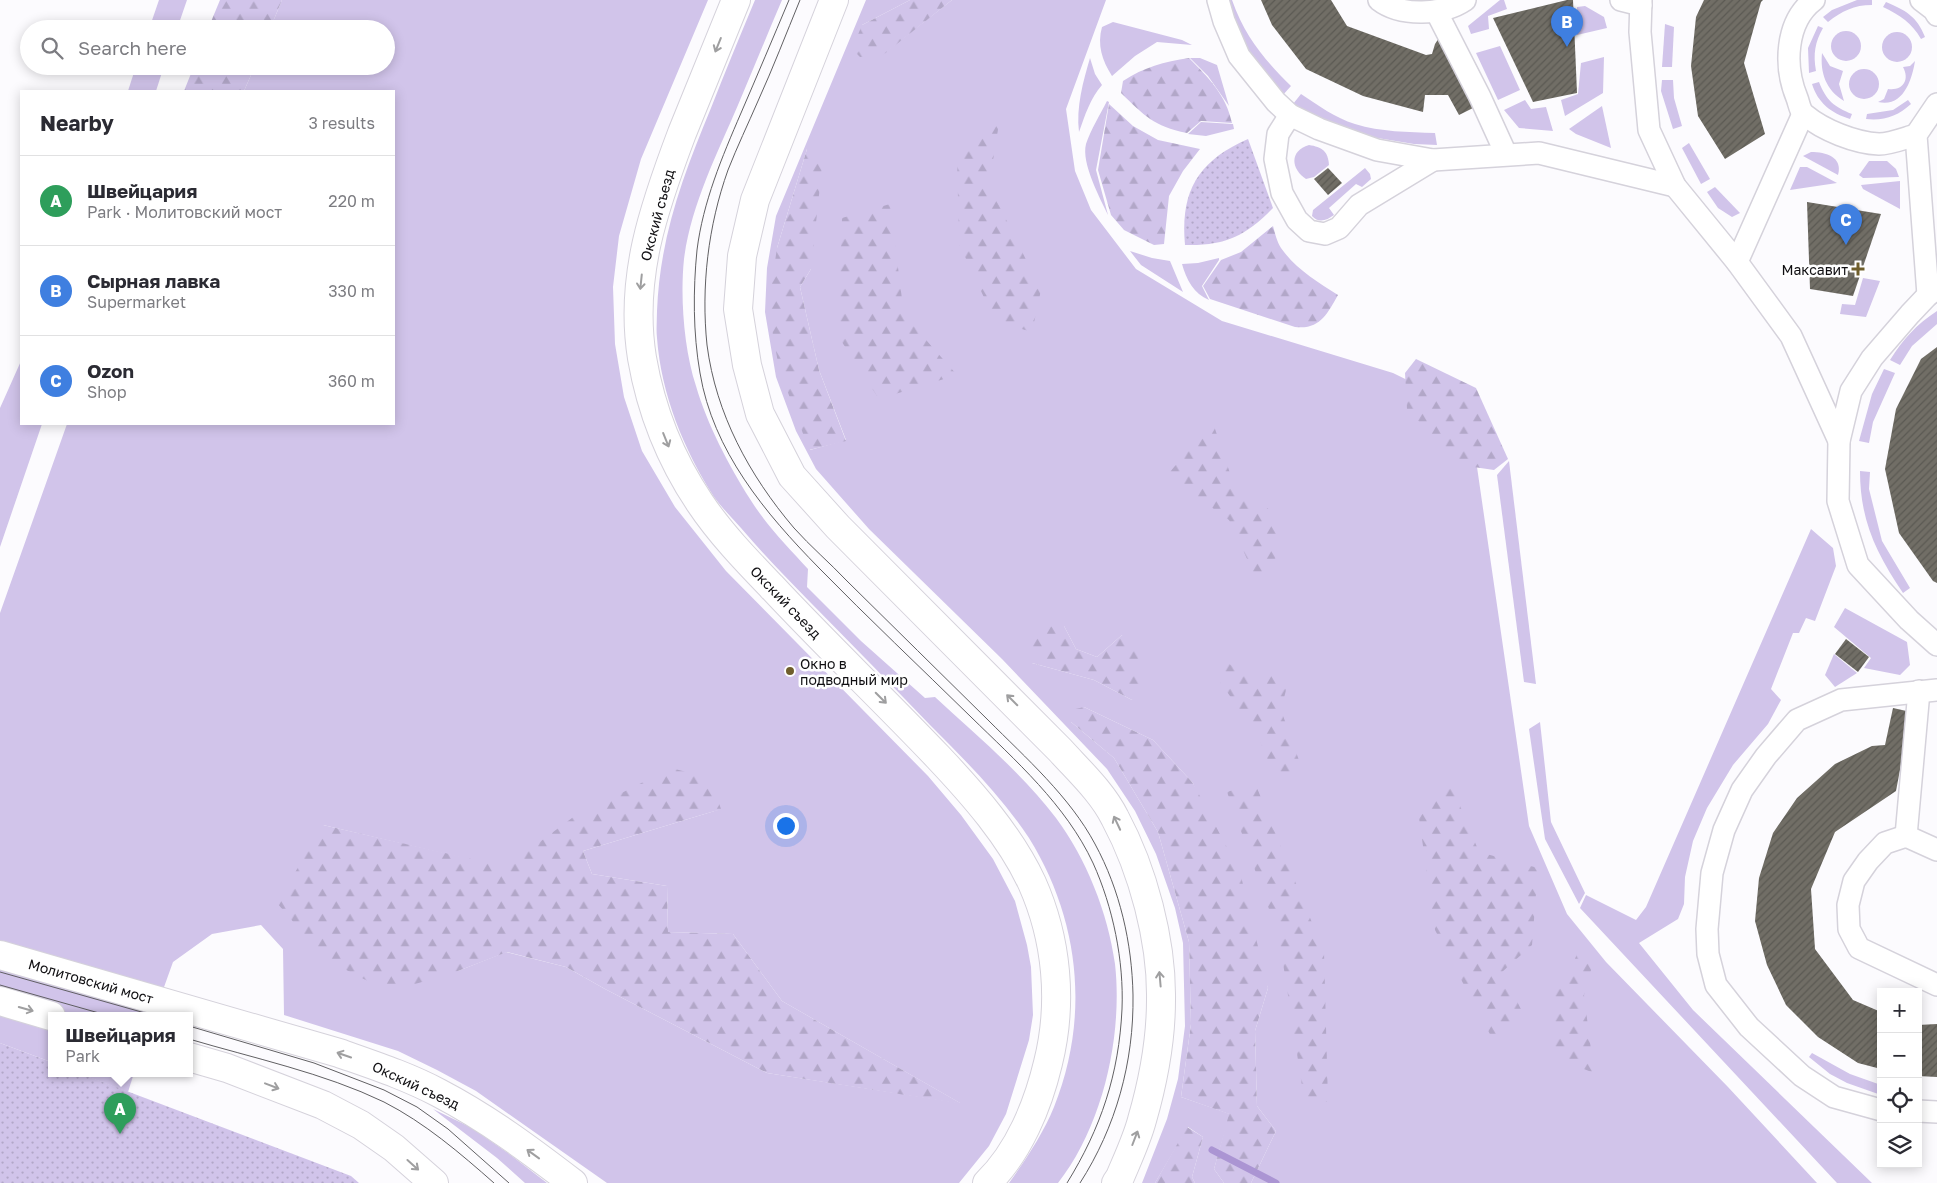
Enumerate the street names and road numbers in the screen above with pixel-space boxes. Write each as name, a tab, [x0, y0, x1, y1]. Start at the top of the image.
street label: Окский съезд	[637, 167, 678, 263]
street label: Окский съезд	[747, 562, 825, 642]
street label: Молитовский мост	[27, 955, 156, 1007]
street label: Окский съезд	[370, 1057, 463, 1113]

